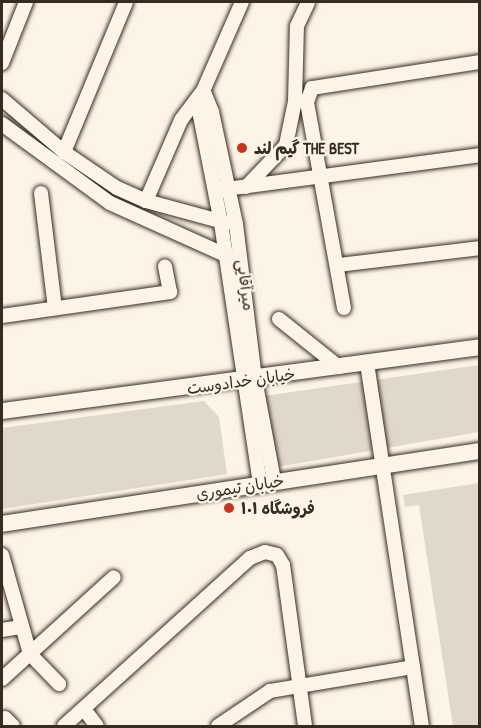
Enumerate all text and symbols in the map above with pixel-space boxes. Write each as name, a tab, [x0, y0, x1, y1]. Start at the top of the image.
place label: گیم لند THE BEST	[254, 138, 359, 158]
marker: گیم لند THE BEST	[235, 141, 249, 155]
street label: میرآقایی	[233, 258, 259, 312]
street label: خیابان خدادوست	[186, 364, 296, 398]
street label: خیابان تیموری	[195, 471, 285, 503]
place label: فروشگاه ۱۰۱	[241, 498, 315, 518]
marker: فروشگاه ۱۰۱	[222, 501, 236, 515]

